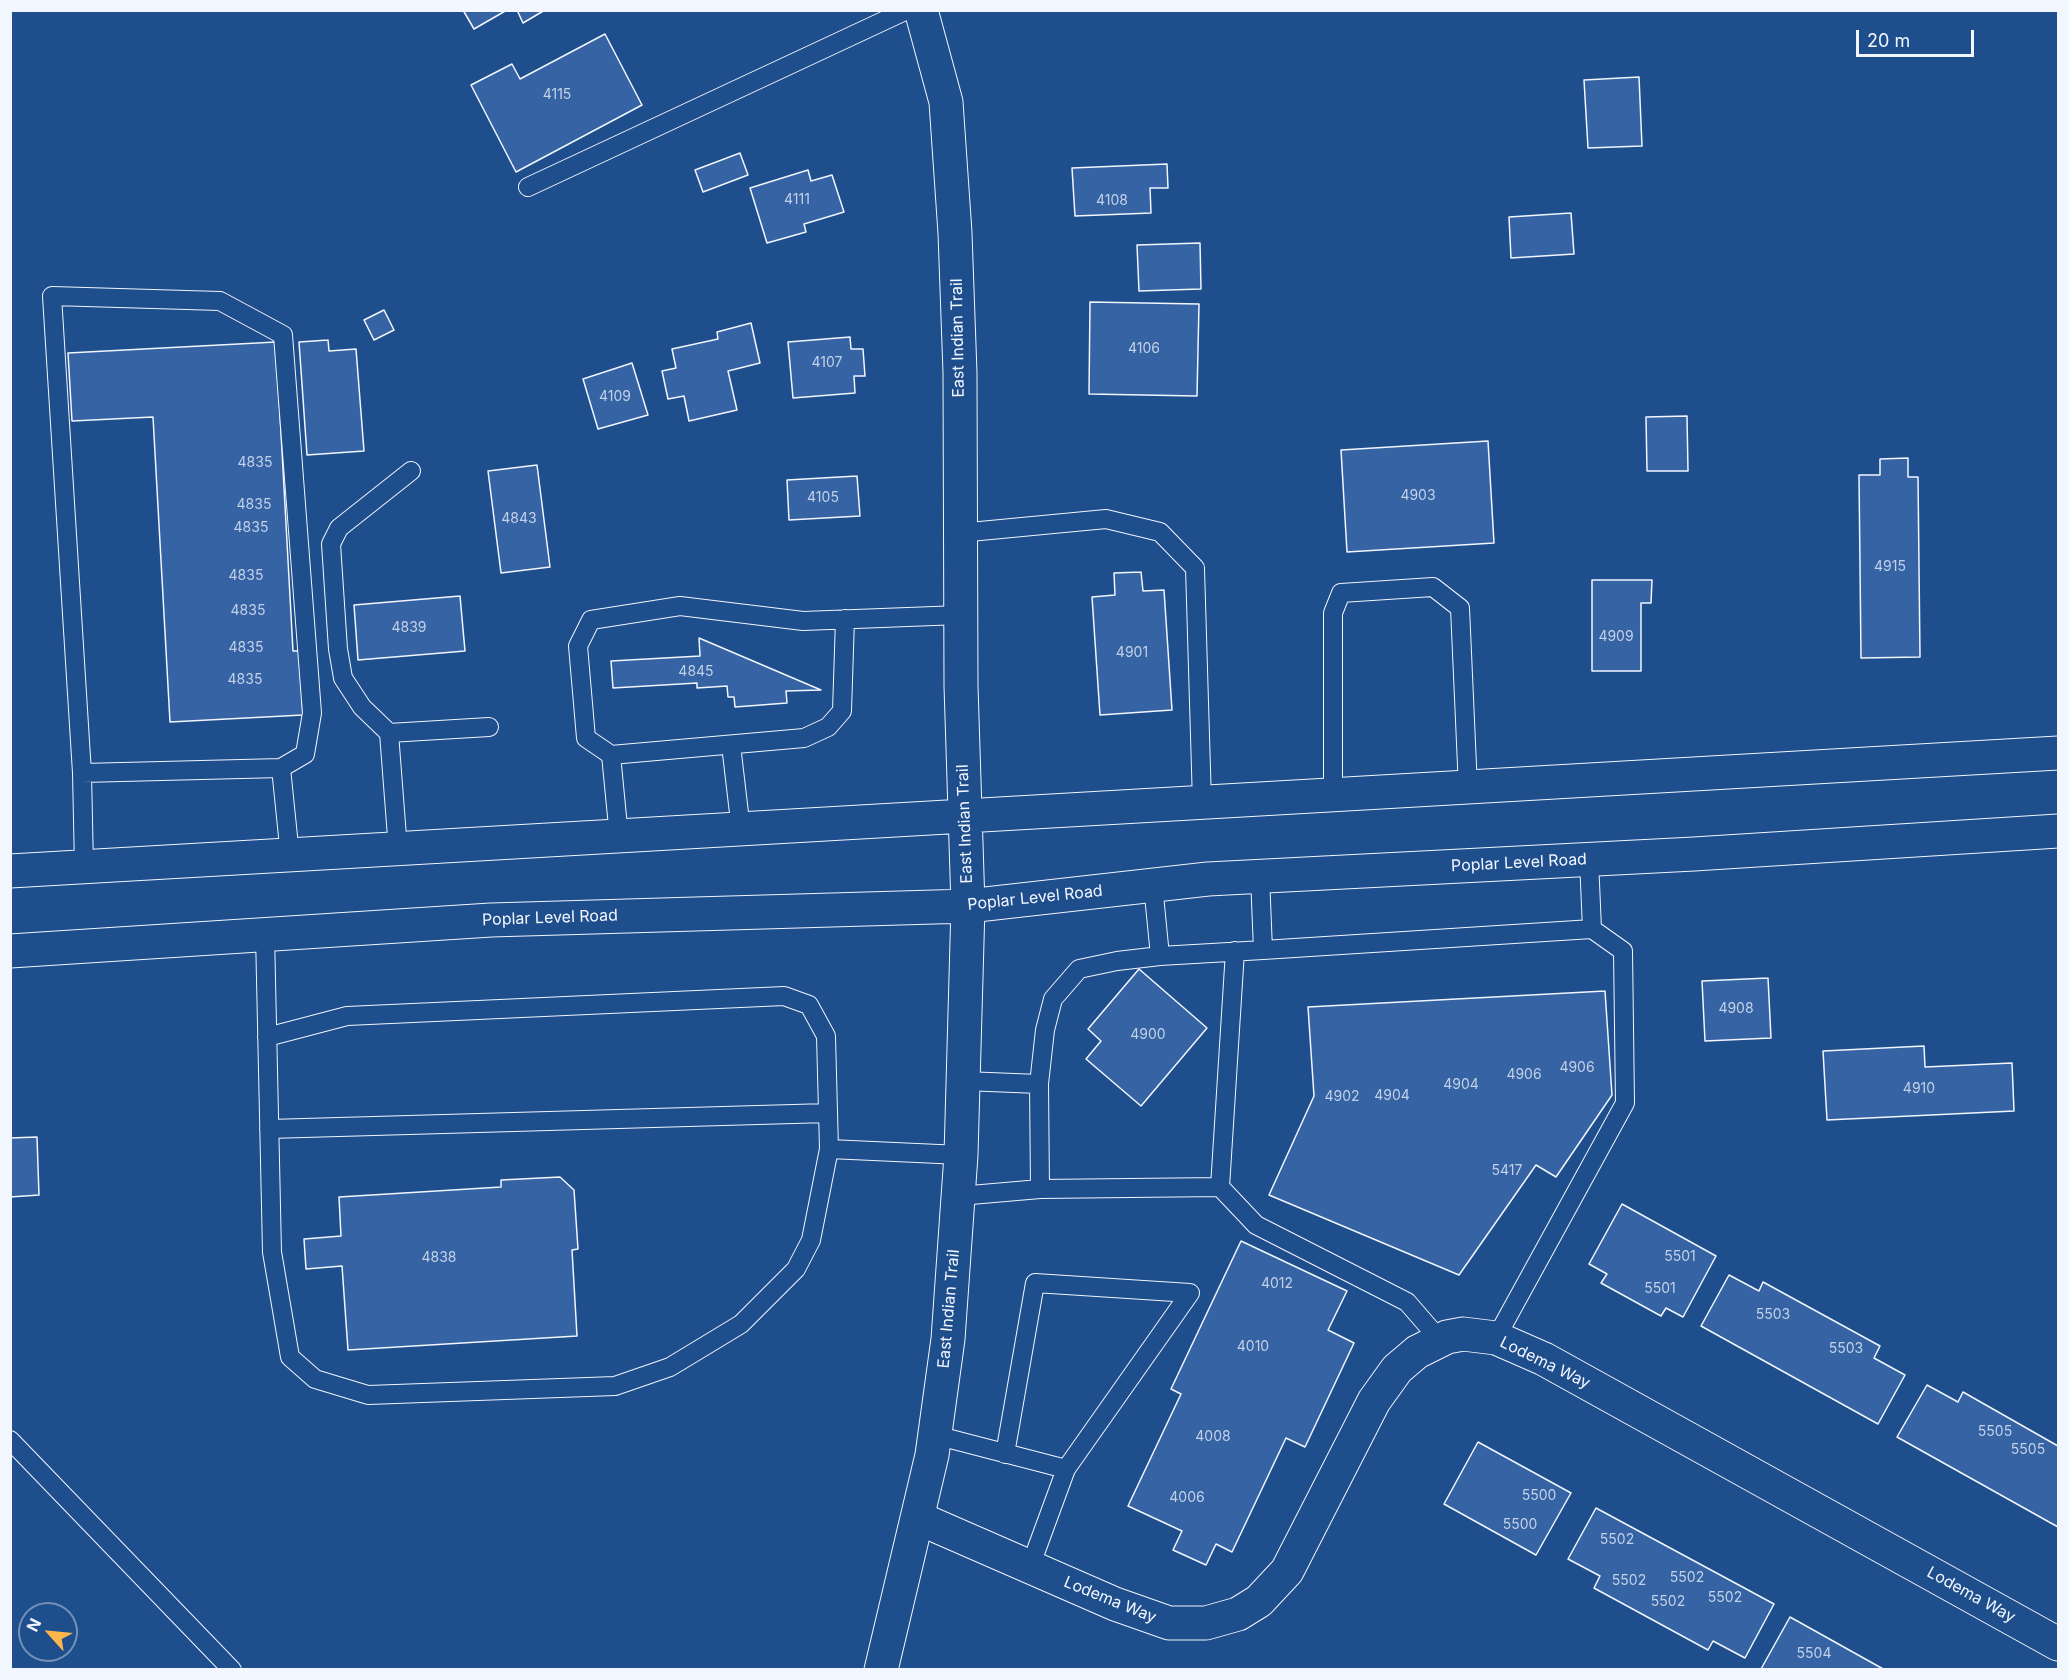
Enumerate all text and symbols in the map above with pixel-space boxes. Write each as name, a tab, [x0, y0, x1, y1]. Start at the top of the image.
scale bar	[1859, 18, 1978, 56]
text: 20 m	[1867, 30, 1910, 51]
house number: 4115	[543, 87, 571, 103]
house number: 4111	[784, 192, 810, 208]
house number: 4108	[1096, 193, 1128, 209]
street label: East Indian Trail	[947, 278, 969, 398]
house number: 4106	[1128, 341, 1160, 357]
house number: 4107	[812, 355, 842, 371]
house number: 4109	[599, 389, 631, 405]
house number: 4835	[238, 455, 272, 471]
house number: 4903	[1400, 488, 1436, 504]
house number: 4105	[807, 490, 839, 506]
house number: 4835	[237, 497, 271, 513]
house number: 4843	[501, 511, 537, 527]
house number: 4835	[234, 520, 268, 536]
house number: 4915	[1874, 559, 1906, 575]
house number: 4835	[229, 568, 263, 584]
house number: 4835	[231, 603, 265, 619]
house number: 4839	[391, 620, 427, 636]
house number: 4909	[1598, 629, 1634, 645]
house number: 4835	[229, 640, 263, 656]
house number: 4901	[1116, 645, 1148, 661]
house number: 4845	[678, 664, 714, 680]
house number: 4835	[228, 672, 262, 688]
street label: East Indian Trail	[953, 764, 977, 884]
street label: Poplar Level Road	[1451, 850, 1587, 876]
street label: Poplar Level Road	[966, 881, 1104, 915]
street label: Poplar Level Road	[482, 906, 618, 930]
house number: 4908	[1718, 1001, 1754, 1017]
house number: 4900	[1130, 1027, 1166, 1043]
house number: 4906	[1559, 1060, 1595, 1076]
house number: 4906	[1506, 1067, 1542, 1083]
house number: 4904	[1443, 1077, 1479, 1093]
house number: 4910	[1903, 1081, 1935, 1097]
house number: 4904	[1374, 1088, 1410, 1104]
house number: 4902	[1324, 1089, 1360, 1105]
house number: 5417	[1492, 1163, 1522, 1179]
street label: East Indian Trail	[934, 1249, 964, 1369]
house number: 5501	[1664, 1249, 1696, 1265]
house number: 4838	[421, 1250, 457, 1266]
house number: 4012	[1261, 1276, 1293, 1292]
house number: 5501	[1644, 1281, 1676, 1297]
house number: 5503	[1756, 1307, 1790, 1323]
street label: Lodema Way	[1497, 1333, 1593, 1393]
house number: 4010	[1237, 1339, 1269, 1355]
house number: 5503	[1829, 1341, 1863, 1357]
house number: 5505	[1978, 1424, 2012, 1440]
house number: 4008	[1195, 1429, 1231, 1445]
house number: 5505	[2011, 1442, 2045, 1458]
house number: 5500	[1522, 1488, 1556, 1504]
house number: 4006	[1169, 1490, 1205, 1506]
house number: 5500	[1503, 1517, 1537, 1533]
house number: 5502	[1600, 1532, 1634, 1548]
street label: Lodema Way	[1924, 1563, 2018, 1627]
house number: 5502	[1670, 1570, 1704, 1586]
street label: Lodema Way	[1061, 1573, 1159, 1627]
house number: 5502	[1612, 1573, 1646, 1589]
house number: 5502	[1708, 1590, 1742, 1606]
house number: 5502	[1651, 1594, 1685, 1610]
north arrow	[18, 1602, 78, 1662]
text: N	[22, 1615, 45, 1635]
house number: 5504	[1797, 1646, 1831, 1662]

